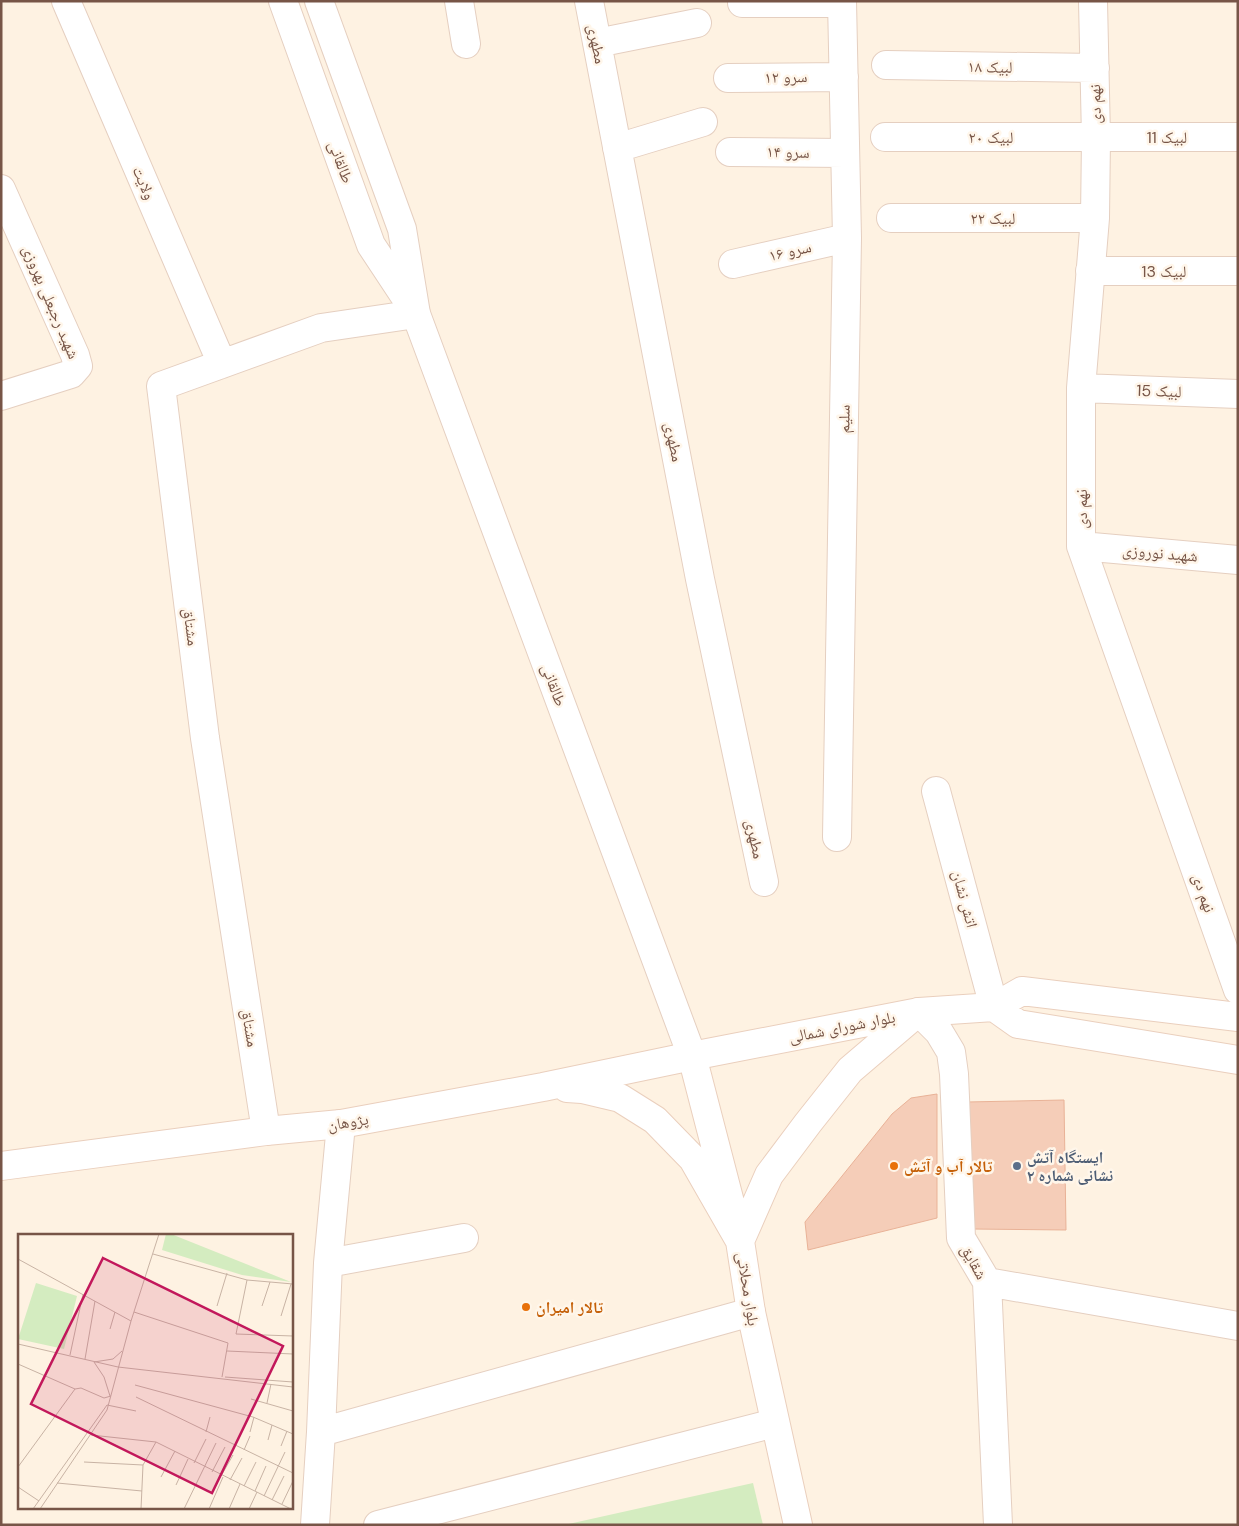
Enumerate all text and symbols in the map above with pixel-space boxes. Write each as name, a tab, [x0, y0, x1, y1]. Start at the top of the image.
street label: مطهری	[583, 22, 611, 66]
street label: لبیک ۱۸	[967, 56, 1013, 78]
street label: سرو ۱۲	[764, 66, 808, 88]
street label: نهم دی	[1084, 84, 1106, 124]
street label: لبیک ۲۰	[969, 127, 1013, 148]
street label: لبیک 11	[1147, 127, 1187, 148]
street label: طالقانی	[324, 138, 358, 186]
street label: سرو ۱۴	[766, 141, 810, 163]
street label: ولایت	[128, 163, 160, 203]
street label: لبیک ۲۲	[971, 208, 1015, 229]
street label: سرو ۱۶	[767, 236, 813, 266]
street label: شهید رجبعلی بهروزی	[18, 242, 84, 362]
street label: لبیک 13	[1142, 261, 1186, 282]
street label: لبیک 15	[1136, 380, 1182, 402]
street label: سلیم	[833, 404, 855, 434]
street label: مطهری	[660, 420, 688, 464]
street label: نهم دی	[1071, 489, 1092, 529]
street label: شهید نوروزی	[1121, 539, 1199, 567]
street label: مشتاق	[178, 607, 204, 647]
street label: طالقانی	[537, 661, 571, 709]
street label: مطهری	[741, 817, 769, 861]
street label: اتش نشان	[947, 868, 983, 930]
street label: نهم دی	[1188, 871, 1220, 915]
street label: بلوار شورای شمالی	[787, 1006, 897, 1048]
street label: مشتاق	[237, 1008, 263, 1048]
street label: پژوهان	[326, 1108, 370, 1136]
place label: ایستگاه آتش نشانی شماره ۲	[1027, 1147, 1113, 1186]
place label: تالار آب و آتش	[904, 1156, 993, 1177]
marker: تالار آب و آتش	[888, 1160, 900, 1172]
marker: ایستگاه آتش نشانی شماره ۲	[1011, 1160, 1023, 1172]
inset map	[18, 1234, 292, 1508]
street label: شقایق	[956, 1241, 992, 1283]
street label: بلوار محلاتی	[732, 1251, 764, 1327]
place label: تالار امیران	[536, 1297, 604, 1318]
marker: تالار امیران	[520, 1301, 532, 1313]

